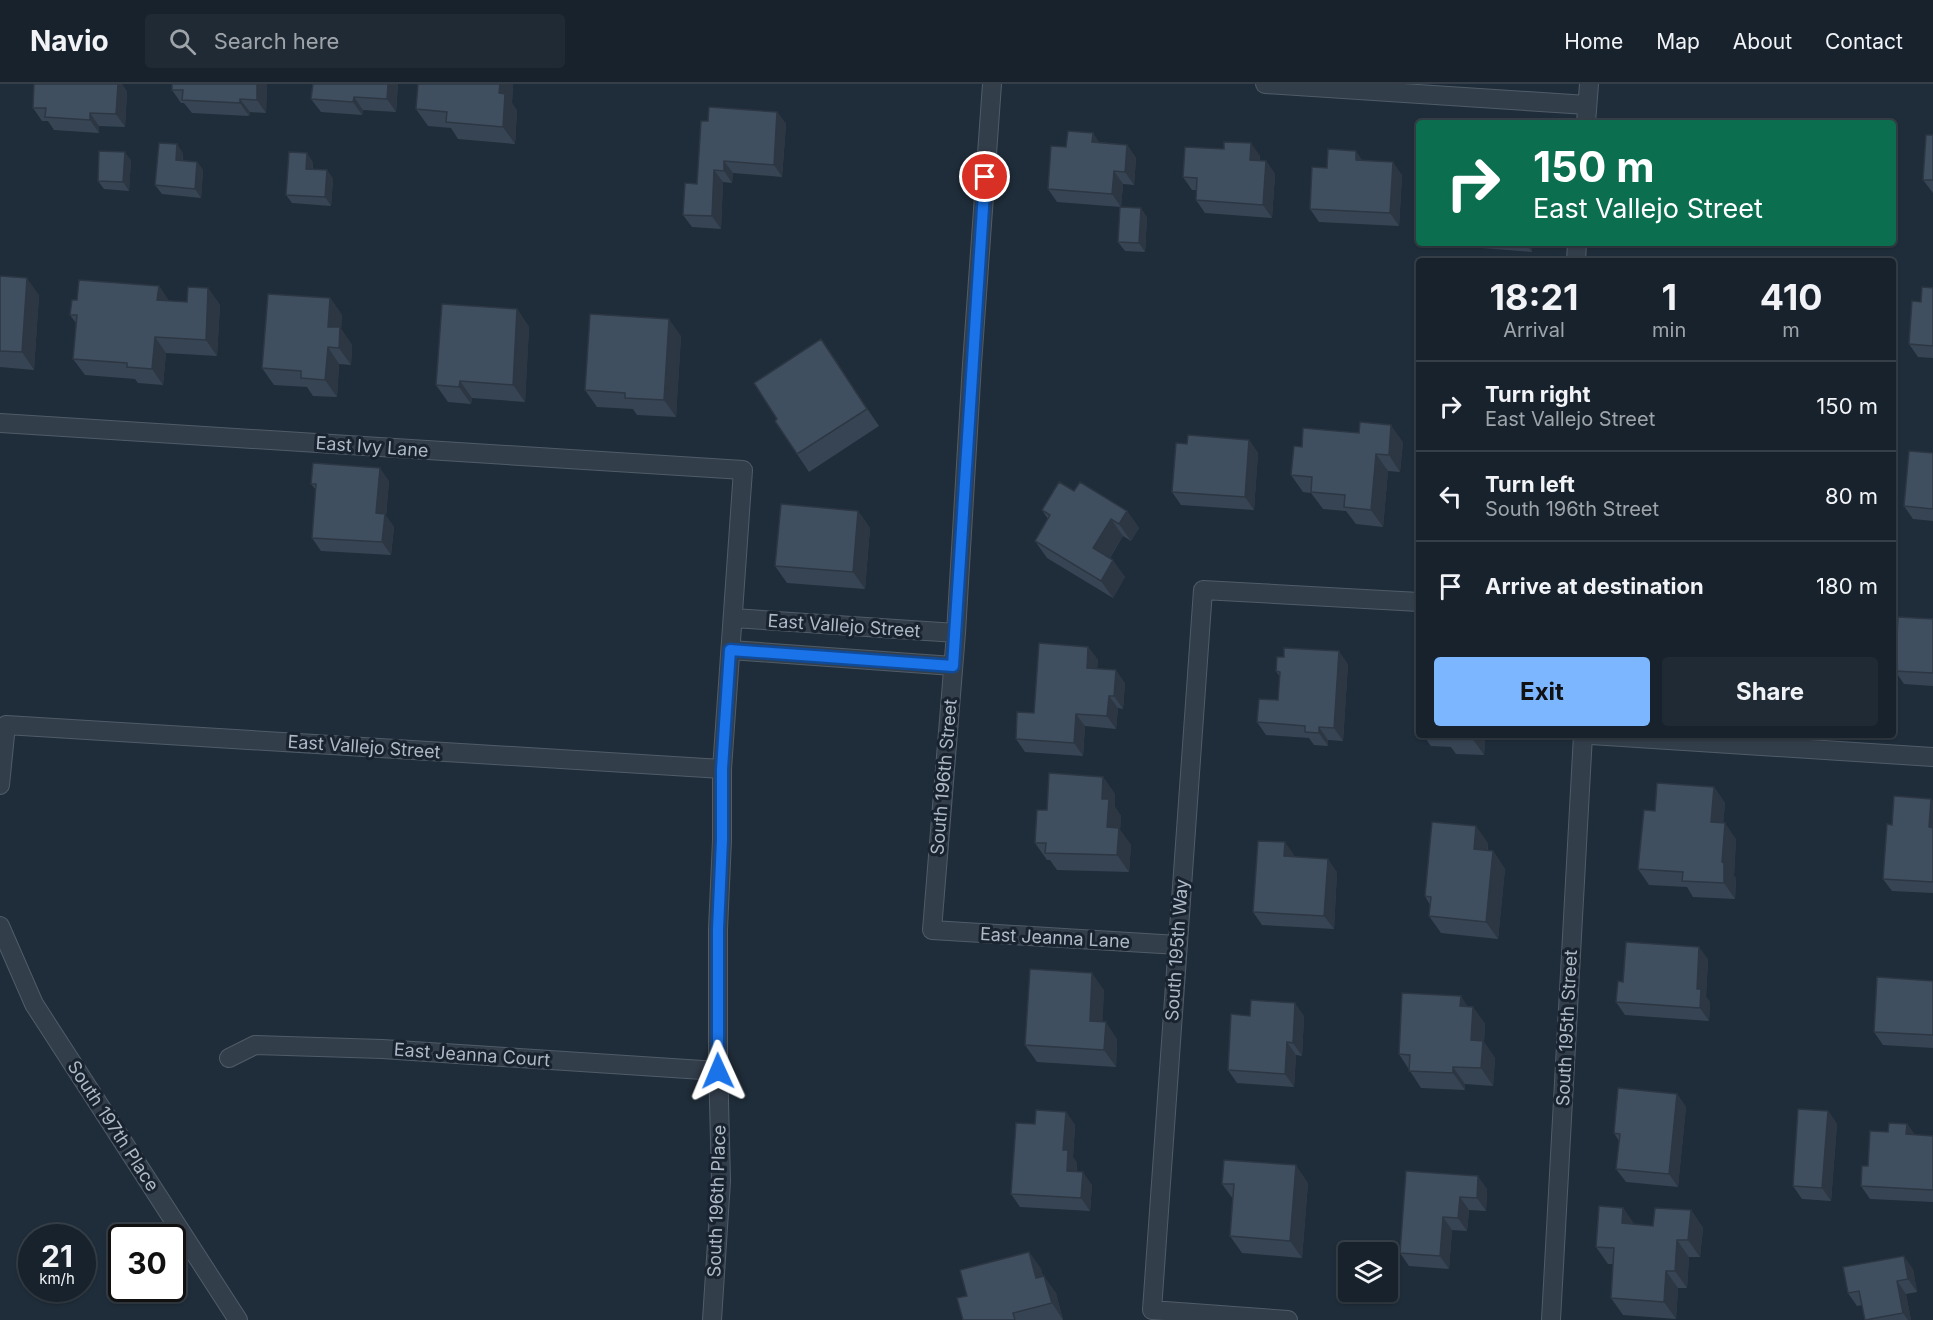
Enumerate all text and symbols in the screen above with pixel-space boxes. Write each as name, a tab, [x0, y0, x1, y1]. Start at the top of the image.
search box	[145, 14, 565, 68]
text: Navio	[30, 24, 109, 58]
icon: search	[166, 25, 199, 58]
text: Search here	[214, 28, 339, 54]
text: Home	[1564, 29, 1623, 54]
text: Map	[1656, 29, 1700, 54]
text: About	[1733, 29, 1792, 54]
text: Contact	[1825, 29, 1903, 54]
text: 150 m	[1533, 141, 1655, 192]
icon: right	[1434, 144, 1512, 222]
pin	[959, 151, 1010, 202]
icon: arrive	[968, 160, 1001, 193]
text: East Vallejo Street	[1533, 192, 1763, 225]
text: 18:21	[1489, 275, 1579, 319]
text: 1	[1661, 275, 1677, 319]
text: 410	[1760, 275, 1823, 319]
text: Arrival	[1503, 318, 1565, 342]
text: min	[1652, 318, 1686, 342]
text: m	[1782, 318, 1800, 342]
text: Turn right	[1485, 381, 1591, 407]
icon: right	[1434, 390, 1467, 423]
text: 150 m	[1816, 393, 1878, 419]
text: East Vallejo Street	[1485, 407, 1655, 431]
street label: East Ivy Lane	[315, 432, 429, 461]
text: Turn left	[1485, 471, 1575, 497]
icon: left	[1434, 480, 1467, 513]
text: 80 m	[1825, 483, 1878, 509]
text: South 196th Street	[1485, 497, 1659, 521]
icon: arrive	[1434, 570, 1467, 603]
text: Arrive at destination	[1485, 573, 1704, 599]
text: 180 m	[1816, 573, 1878, 599]
street label: East Vallejo Street	[767, 610, 921, 641]
button: Exit	[1434, 657, 1650, 726]
button: Share	[1662, 657, 1878, 726]
street label: South 196th Street	[926, 698, 961, 856]
street label: East Vallejo Street	[287, 731, 441, 762]
street label: South 195th Way	[1161, 878, 1192, 1022]
street label: East Jeanna Lane	[979, 923, 1131, 952]
street label: South 195th Street	[1552, 949, 1581, 1107]
street label: East Jeanna Court	[393, 1039, 551, 1070]
position arrow	[686, 1039, 750, 1103]
street label: South 197th Place	[63, 1057, 163, 1195]
street label: South 196th Place	[703, 1124, 730, 1278]
speed limit sign: 30	[108, 1224, 186, 1302]
text: 21	[41, 1238, 73, 1274]
map controls	[1338, 1242, 1398, 1302]
button: layers	[1338, 1242, 1398, 1302]
text: km/h	[39, 1269, 75, 1288]

